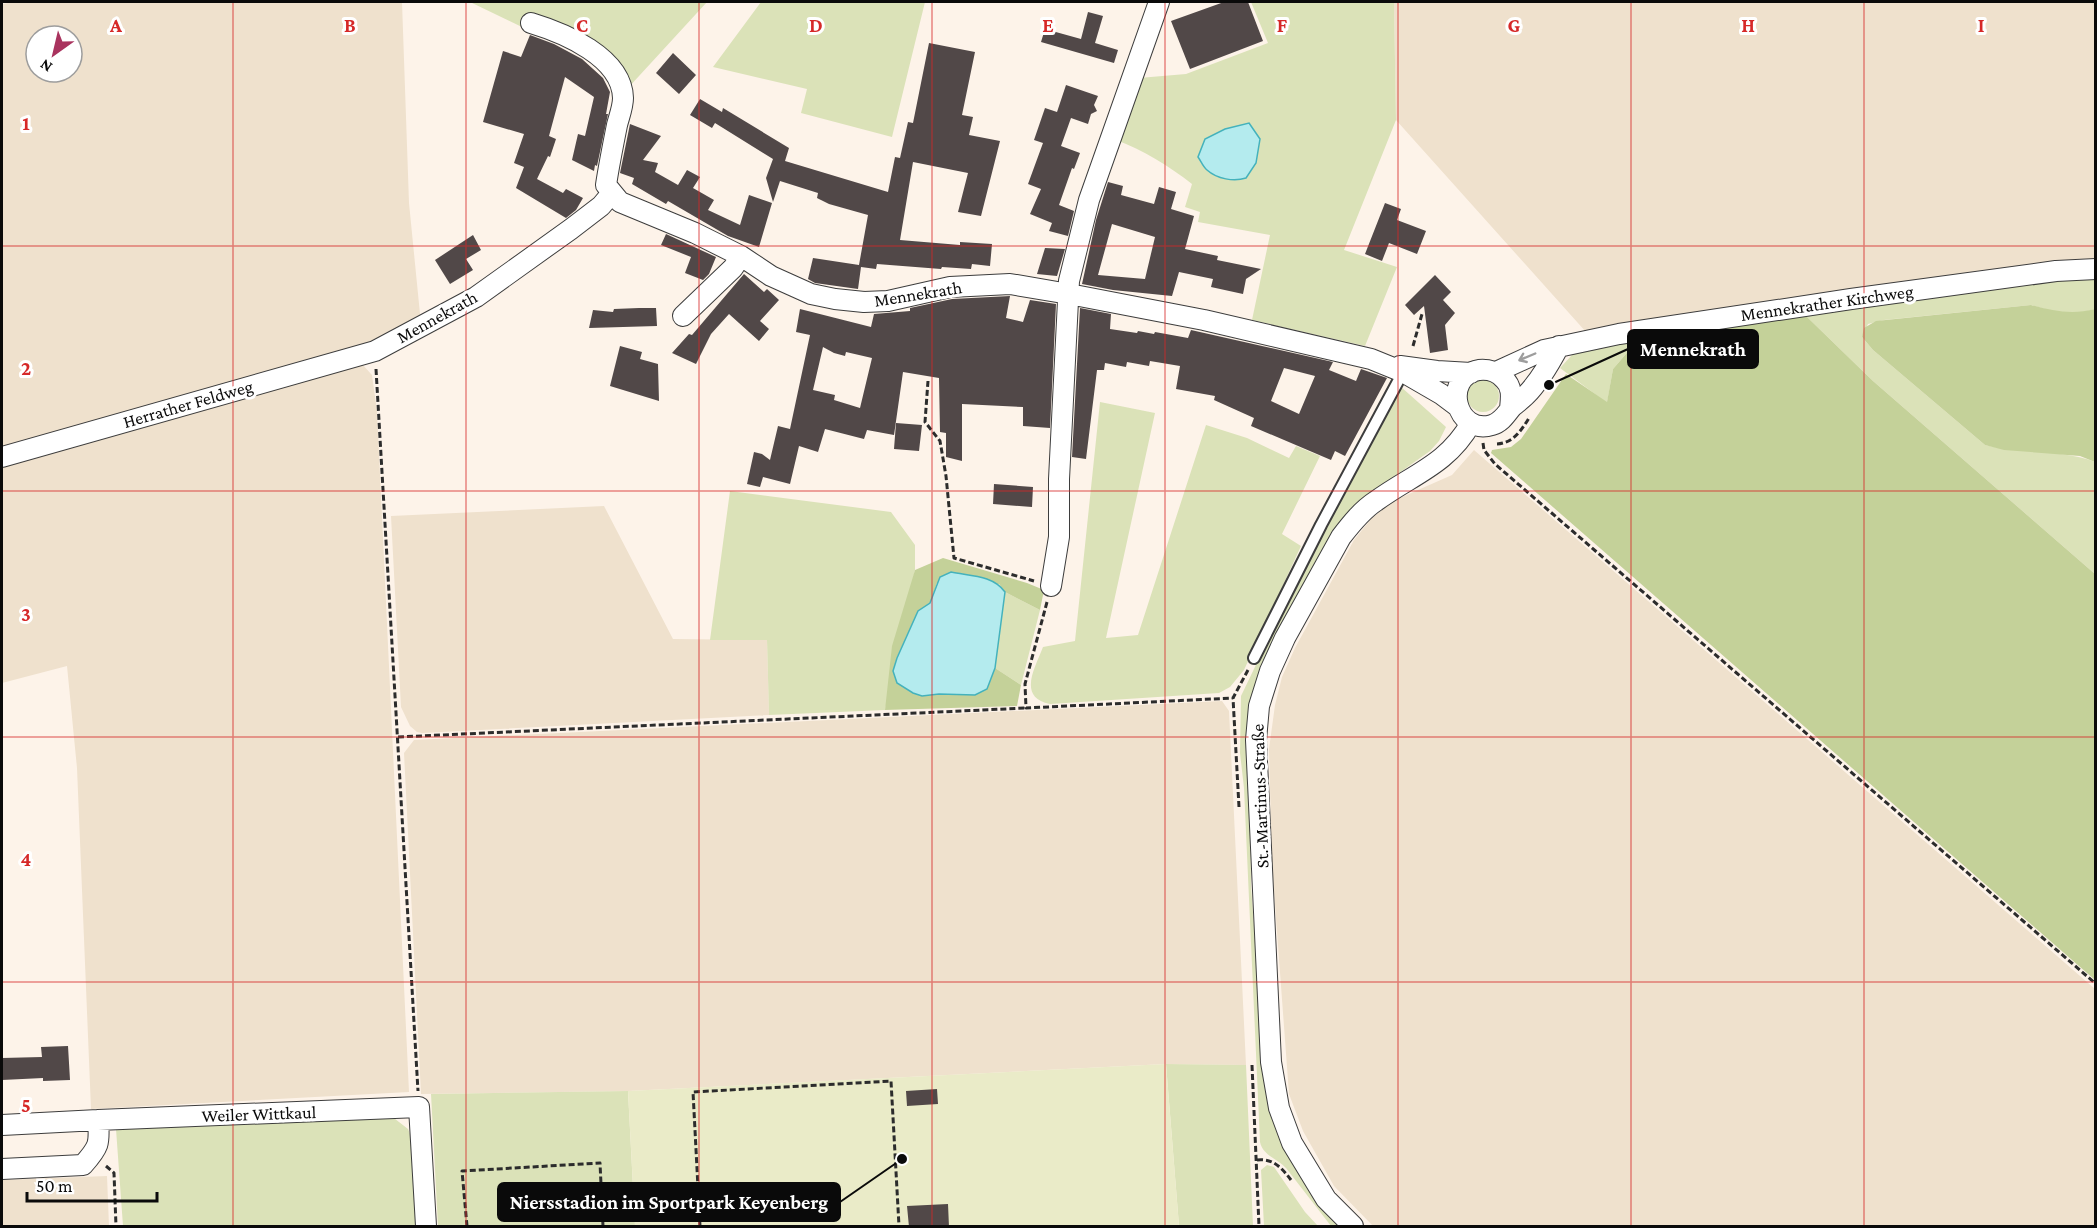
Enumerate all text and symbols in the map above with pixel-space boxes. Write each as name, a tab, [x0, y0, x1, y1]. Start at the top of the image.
text: A	[109, 14, 123, 36]
text: B	[344, 14, 356, 36]
text: C	[576, 14, 588, 36]
text: D	[809, 14, 823, 36]
text: E	[1042, 14, 1054, 36]
text: F	[1277, 14, 1288, 36]
text: G	[1508, 14, 1521, 36]
text: H	[1741, 14, 1755, 36]
text: I	[1978, 14, 1985, 36]
north arrow	[24, 24, 84, 84]
text: N	[37, 56, 55, 76]
text: 1	[22, 112, 30, 134]
street label: Mennekrath	[873, 277, 964, 311]
street label: Mennekrather Kirchweg	[1739, 281, 1915, 325]
street label: Mennekrath	[393, 287, 481, 347]
callout: Mennekrath	[1628, 330, 1758, 368]
text: Mennekrath	[1640, 338, 1746, 360]
one-way arrow	[1518, 352, 1537, 363]
text: 2	[21, 357, 31, 379]
street label: Herrather Feldweg	[121, 376, 255, 432]
text: 3	[21, 603, 31, 625]
street label: St.-Martinus-Straße	[1247, 723, 1273, 869]
text: 4	[21, 848, 32, 870]
text: 5	[21, 1094, 31, 1116]
street label: Weiler Wittkaul	[201, 1102, 317, 1126]
scale bar	[27, 1165, 158, 1203]
text: 50 m	[36, 1176, 73, 1196]
callout: Niersstadion im Sportpark Keyenberg	[498, 1183, 840, 1221]
text: Niersstadion im Sportpark Keyenberg	[510, 1191, 828, 1213]

